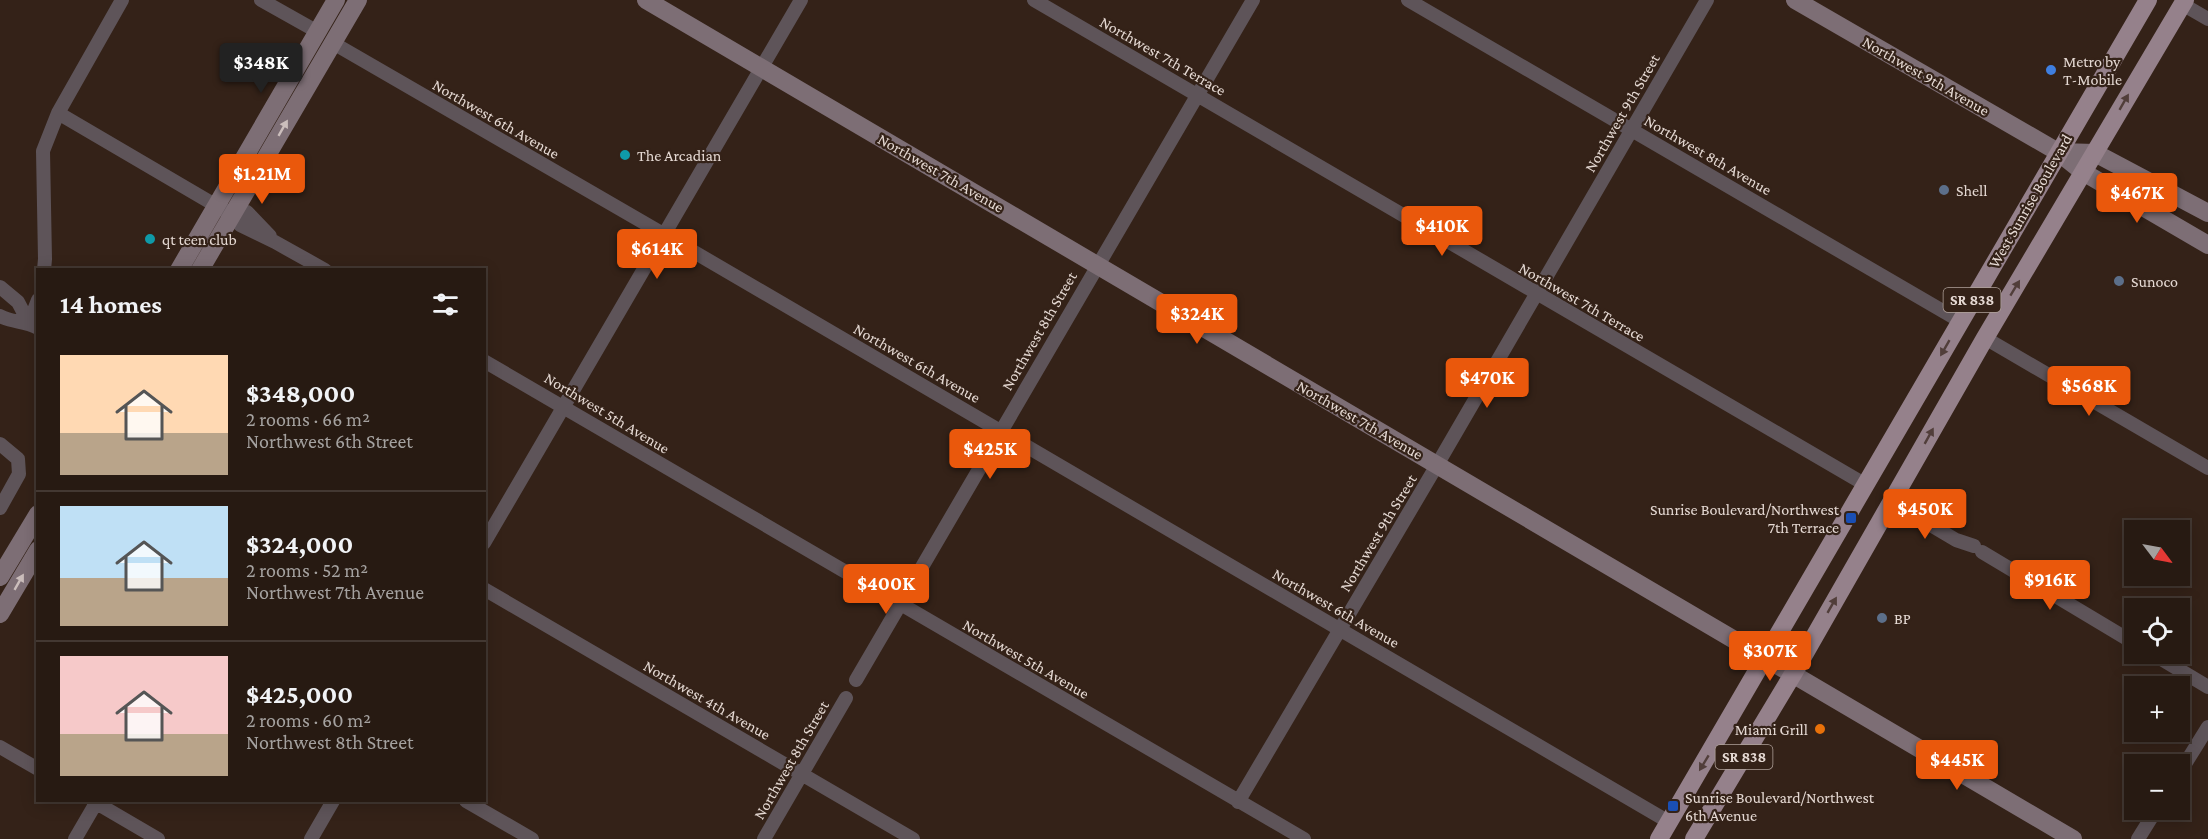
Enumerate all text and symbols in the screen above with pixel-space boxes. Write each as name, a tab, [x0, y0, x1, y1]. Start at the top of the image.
street label: Northwest 7th Terrace	[1097, 13, 1229, 99]
street label: Northwest 9th Avenue	[1860, 33, 1992, 119]
pin: $348K	[219, 43, 303, 94]
street label: Northwest 9th Street	[1581, 50, 1663, 175]
text: $348K	[234, 51, 288, 73]
place label: Metro by T-Mobile	[2063, 53, 2122, 88]
marker: Metro by T-Mobile	[2044, 63, 2058, 77]
street label: Northwest 6th Avenue	[430, 76, 562, 162]
one-way arrow	[2119, 94, 2130, 110]
street label: Northwest 8th Avenue	[1642, 112, 1774, 198]
one-way arrow	[278, 119, 288, 136]
street label: Northwest 7th Avenue	[875, 130, 1007, 216]
street label: West Sunrise Boulevard	[1985, 131, 2075, 271]
place label: The Arcadian	[637, 147, 722, 164]
marker: The Arcadian	[618, 148, 632, 162]
pin: $1.21M	[213, 154, 311, 205]
text: $1.21M	[233, 162, 291, 184]
pin: $467K	[2095, 173, 2179, 224]
text: $467K	[2110, 181, 2164, 203]
place label: Shell	[1956, 182, 1988, 199]
marker: Shell	[1937, 183, 1951, 197]
pin: $410K	[1400, 206, 1484, 257]
text: $410K	[1415, 214, 1469, 236]
pin: $614K	[615, 229, 699, 280]
place label: qt teen club	[162, 231, 237, 249]
marker: qt teen club	[143, 232, 157, 246]
text: $614K	[631, 237, 683, 259]
street label: Northwest 7th Terrace	[1516, 259, 1648, 345]
street label: Northwest 8th Street	[998, 268, 1080, 393]
place label: Sunoco	[2131, 273, 2178, 290]
marker: Sunoco	[2112, 274, 2126, 288]
one-way arrow	[2009, 280, 2020, 296]
icon: filters	[429, 288, 462, 321]
road number: SR 838	[1944, 288, 2000, 312]
text: 14 homes	[60, 290, 162, 319]
pin: $324K	[1155, 294, 1239, 345]
text: $324K	[1170, 302, 1224, 324]
street label: Northwest 6th Avenue	[851, 320, 983, 406]
one-way arrow	[1939, 340, 1950, 356]
pin: $470K	[1445, 358, 1529, 409]
text: $470K	[1460, 366, 1514, 388]
pin: $568K	[2047, 366, 2131, 417]
street label: Northwest 5th Avenue	[541, 369, 673, 457]
text: $568K	[2061, 374, 2117, 396]
street label: Northwest 7th Avenue	[1294, 377, 1426, 463]
icon: home	[108, 379, 180, 451]
text: $348,000	[246, 379, 355, 408]
text: 2 rooms · 66 m²	[246, 408, 370, 430]
one-way arrow	[1924, 428, 1935, 444]
pin: $425K	[948, 429, 1032, 480]
text: Northwest 6th Street	[246, 430, 413, 452]
text: $425K	[963, 437, 1017, 459]
street label: Northwest 9th Street	[1336, 471, 1420, 595]
pin: $450K	[1883, 489, 1967, 540]
text: $450K	[1897, 497, 1953, 519]
place label: Sunrise Boulevard/Northwest 7th Terrace	[1650, 501, 1840, 536]
marker: Sunrise Boulevard/Northwest 7th Terrace	[1844, 511, 1858, 525]
north arrow	[2124, 520, 2190, 586]
map controls	[2124, 520, 2190, 820]
icon: home	[108, 530, 180, 602]
text: $324,000	[246, 530, 353, 559]
text: 2 rooms · 52 m²	[246, 559, 368, 581]
pin: $916K	[2008, 560, 2092, 611]
pin: $400K	[844, 564, 928, 615]
street label: Northwest 6th Avenue	[1270, 565, 1402, 651]
text: $916K	[2024, 568, 2076, 590]
text: $400K	[857, 572, 915, 594]
one-way arrow	[13, 574, 24, 590]
text: Northwest 7th Avenue	[246, 581, 424, 603]
one-way arrow	[1827, 597, 1838, 613]
button: locate	[2124, 598, 2190, 664]
place label: BP	[1894, 610, 1911, 627]
marker: BP	[1875, 611, 1889, 625]
street label: Northwest 5th Avenue	[960, 616, 1092, 702]
pin: $307K	[1728, 631, 1812, 682]
text: $307K	[1743, 639, 1797, 661]
street label: Northwest 4th Avenue	[641, 657, 773, 743]
button: +	[2124, 676, 2190, 742]
icon: home	[108, 680, 180, 752]
text: $425,000	[246, 680, 353, 709]
street label: Northwest 8th Street	[750, 697, 832, 822]
text: 2 rooms · 60 m²	[246, 709, 371, 731]
place label: Miami Grill	[1735, 721, 1808, 738]
marker: Miami Grill	[1813, 722, 1827, 736]
text: Northwest 8th Street	[246, 731, 414, 753]
pin: $445K	[1915, 740, 1999, 791]
road number: SR 838	[1716, 745, 1772, 769]
text: $445K	[1930, 748, 1984, 770]
button: −	[2124, 754, 2190, 820]
one-way arrow	[1699, 755, 1710, 771]
place label: Sunrise Boulevard/Northwest 6th Avenue	[1685, 789, 1875, 824]
marker: Sunrise Boulevard/Northwest 6th Avenue	[1666, 799, 1680, 813]

